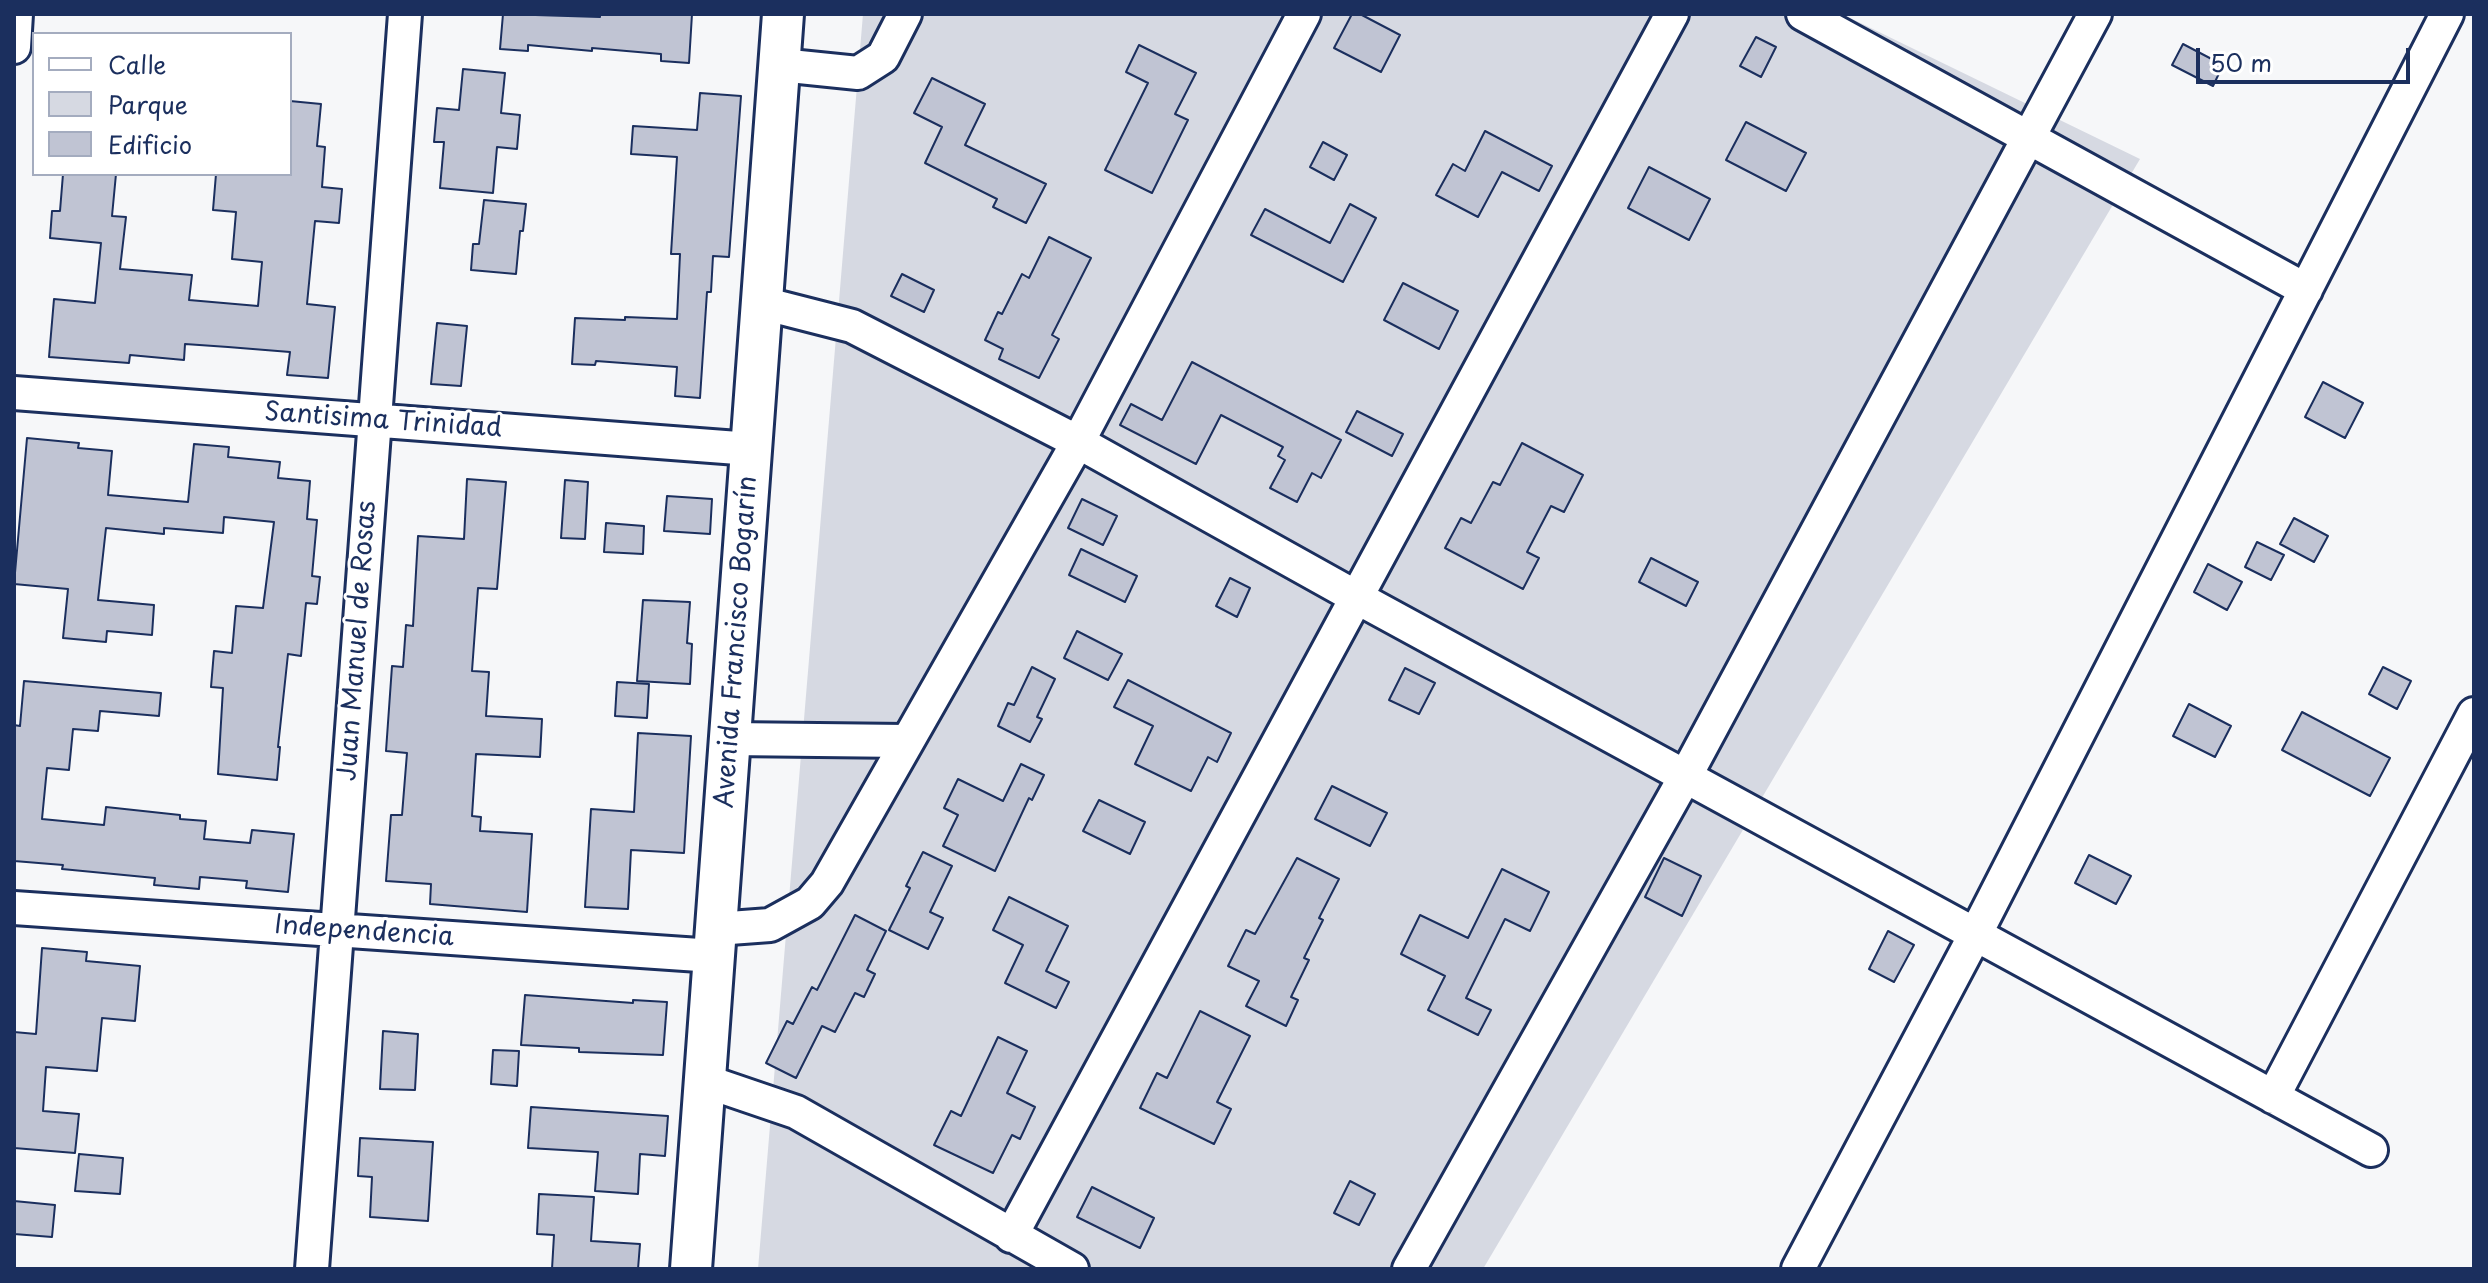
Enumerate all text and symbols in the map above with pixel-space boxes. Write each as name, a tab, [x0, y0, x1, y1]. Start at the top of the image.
legend	[32, 32, 292, 176]
scale bar	[2200, 32, 2414, 82]
text: 50 m	[2210, 44, 2272, 80]
text: Calle	[108, 46, 166, 82]
text: Parque	[108, 86, 188, 122]
text: Edificio	[108, 126, 192, 162]
street label: Santisima Trinidad	[263, 397, 503, 445]
street label: Avenida Francisco Bogarín	[710, 475, 764, 809]
street label: Juan Manuel de Rosas	[333, 500, 383, 782]
street label: Independencia	[273, 910, 455, 954]

